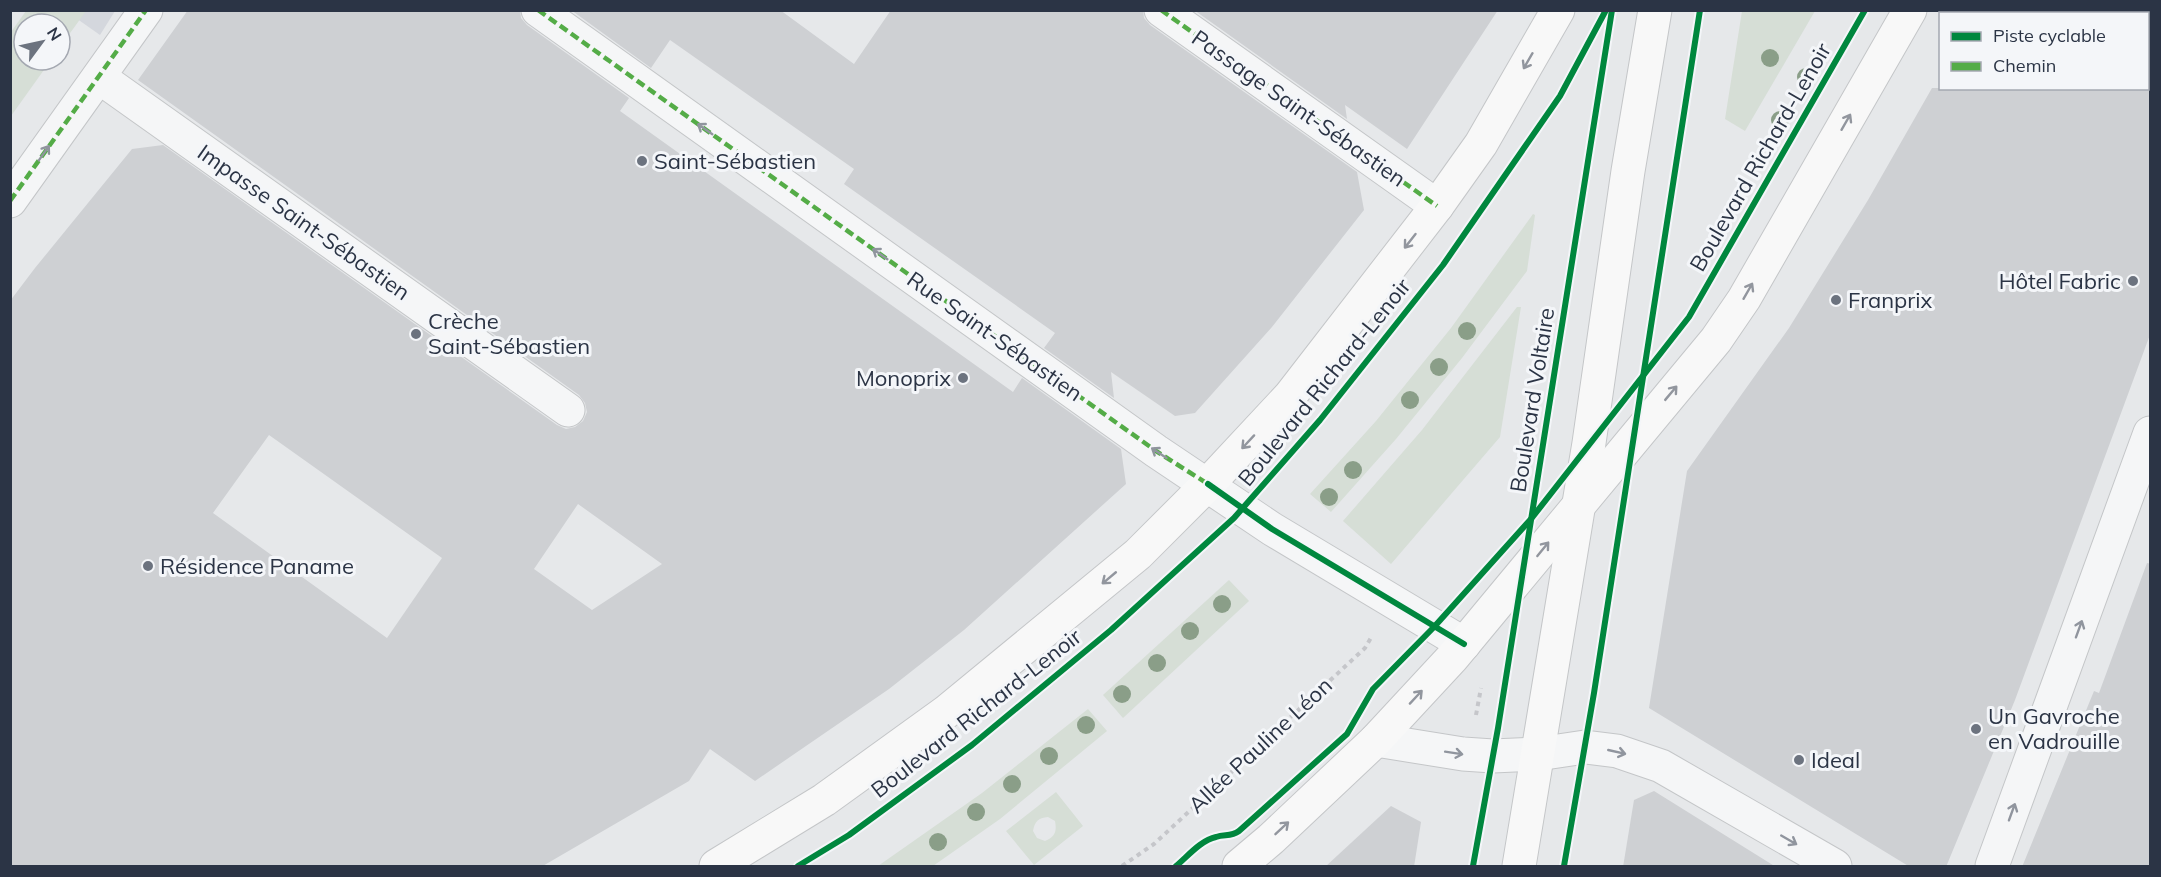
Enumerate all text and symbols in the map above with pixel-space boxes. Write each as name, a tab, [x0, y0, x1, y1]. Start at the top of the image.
north arrow	[12, 12, 72, 72]
legend	[1939, 12, 2149, 90]
text: N	[43, 23, 66, 44]
street label: Passage Saint-Sébastien	[1186, 23, 1412, 193]
text: Piste cyclable	[1993, 24, 2106, 47]
street label: Boulevard Richard-Lenoir	[1683, 38, 1837, 276]
one-way arrow	[1522, 52, 1534, 69]
text: Chemin	[1993, 54, 2056, 77]
one-way arrow	[1840, 114, 1852, 131]
one-way arrow	[697, 123, 713, 135]
street label: Impasse Saint-Sébastien	[192, 138, 416, 306]
one-way arrow	[38, 145, 50, 162]
place label: Saint-Sébastien	[654, 147, 816, 175]
marker: Saint-Sébastien	[635, 154, 649, 168]
one-way arrow	[1403, 233, 1416, 249]
one-way arrow	[873, 248, 889, 261]
street label: Rue Saint-Sébastien	[902, 265, 1088, 407]
place label: Hôtel Fabric	[1999, 267, 2121, 295]
street label: Boulevard Richard-Lenoir	[1232, 272, 1416, 492]
marker: Hôtel Fabric	[2126, 274, 2140, 288]
one-way arrow	[1743, 283, 1755, 300]
place label: Franprix	[1848, 286, 1933, 314]
marker: Franprix	[1829, 293, 1843, 307]
street label: Boulevard Voltaire	[1504, 306, 1560, 494]
place label: Crèche Saint-Sébastien	[428, 307, 590, 360]
marker: Crèche Saint-Sébastien	[409, 327, 423, 341]
place label: Monoprix	[856, 364, 951, 392]
marker: Monoprix	[956, 371, 970, 385]
one-way arrow	[1664, 386, 1677, 402]
one-way arrow	[1241, 435, 1255, 450]
one-way arrow	[1151, 446, 1168, 458]
one-way arrow	[1537, 542, 1550, 558]
place label: Résidence Paname	[160, 552, 354, 580]
marker: Résidence Paname	[141, 559, 155, 573]
one-way arrow	[1102, 571, 1117, 585]
one-way arrow	[2074, 620, 2085, 638]
street label: Boulevard Richard-Lenoir	[865, 622, 1087, 804]
street label: Allée Pauline Léon	[1182, 671, 1338, 819]
one-way arrow	[1409, 690, 1423, 705]
place label: Un Gavroche en Vadrouille	[1988, 702, 2120, 755]
marker: Un Gavroche en Vadrouille	[1969, 722, 1983, 736]
place label: Ideal	[1811, 746, 1860, 774]
one-way arrow	[1444, 747, 1464, 758]
one-way arrow	[1606, 747, 1626, 758]
marker: Ideal	[1792, 753, 1806, 767]
one-way arrow	[2007, 803, 2018, 821]
one-way arrow	[1275, 821, 1290, 835]
one-way arrow	[1780, 835, 1798, 846]

